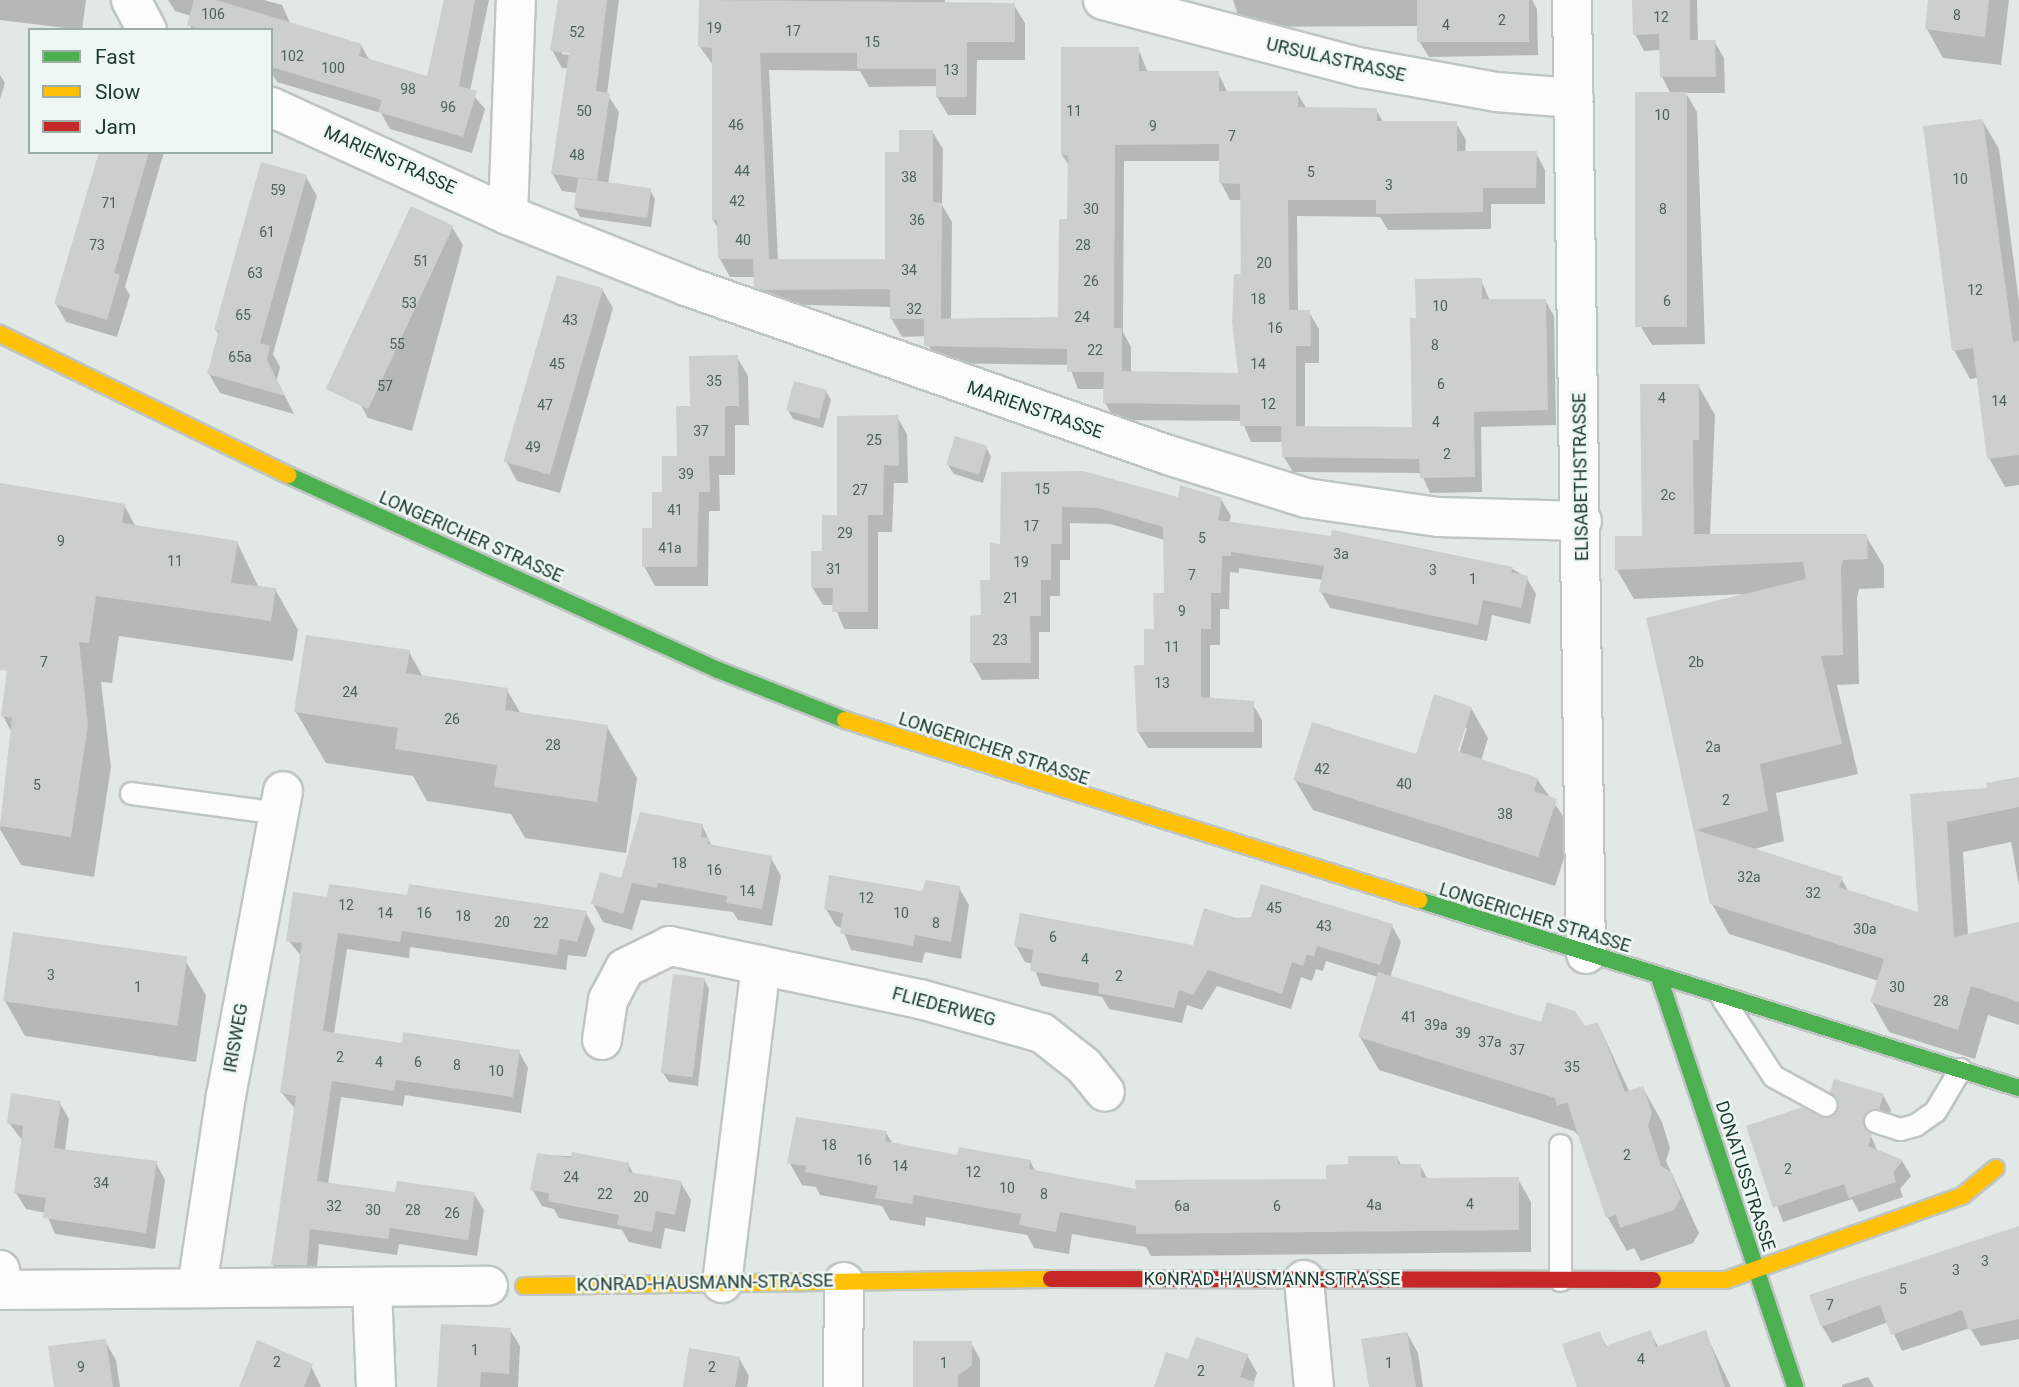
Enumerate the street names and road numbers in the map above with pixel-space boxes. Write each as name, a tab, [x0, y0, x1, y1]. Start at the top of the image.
street label: URSULASTRASSE	[1264, 33, 1408, 87]
street label: MARIENSTRASSE	[320, 121, 460, 199]
street label: MARIENSTRASSE	[964, 377, 1106, 443]
street label: ELISABETHSTRASSE	[1569, 393, 1593, 561]
street label: LONGERICHER STRASSE	[376, 487, 566, 587]
street label: LONGERICHER STRASSE	[896, 708, 1092, 790]
street label: LONGERICHER STRASSE	[1437, 879, 1633, 957]
street label: FLIEDERWEG	[890, 983, 998, 1031]
street label: IRISWEG	[219, 1002, 253, 1074]
street label: DONATUSSTRASSE	[1711, 1098, 1779, 1254]
street label: KONRAD-HAUSMANN-STRASSE	[1144, 1268, 1400, 1290]
street label: KONRAD-HAUSMANN-STRASSE	[576, 1270, 834, 1296]

